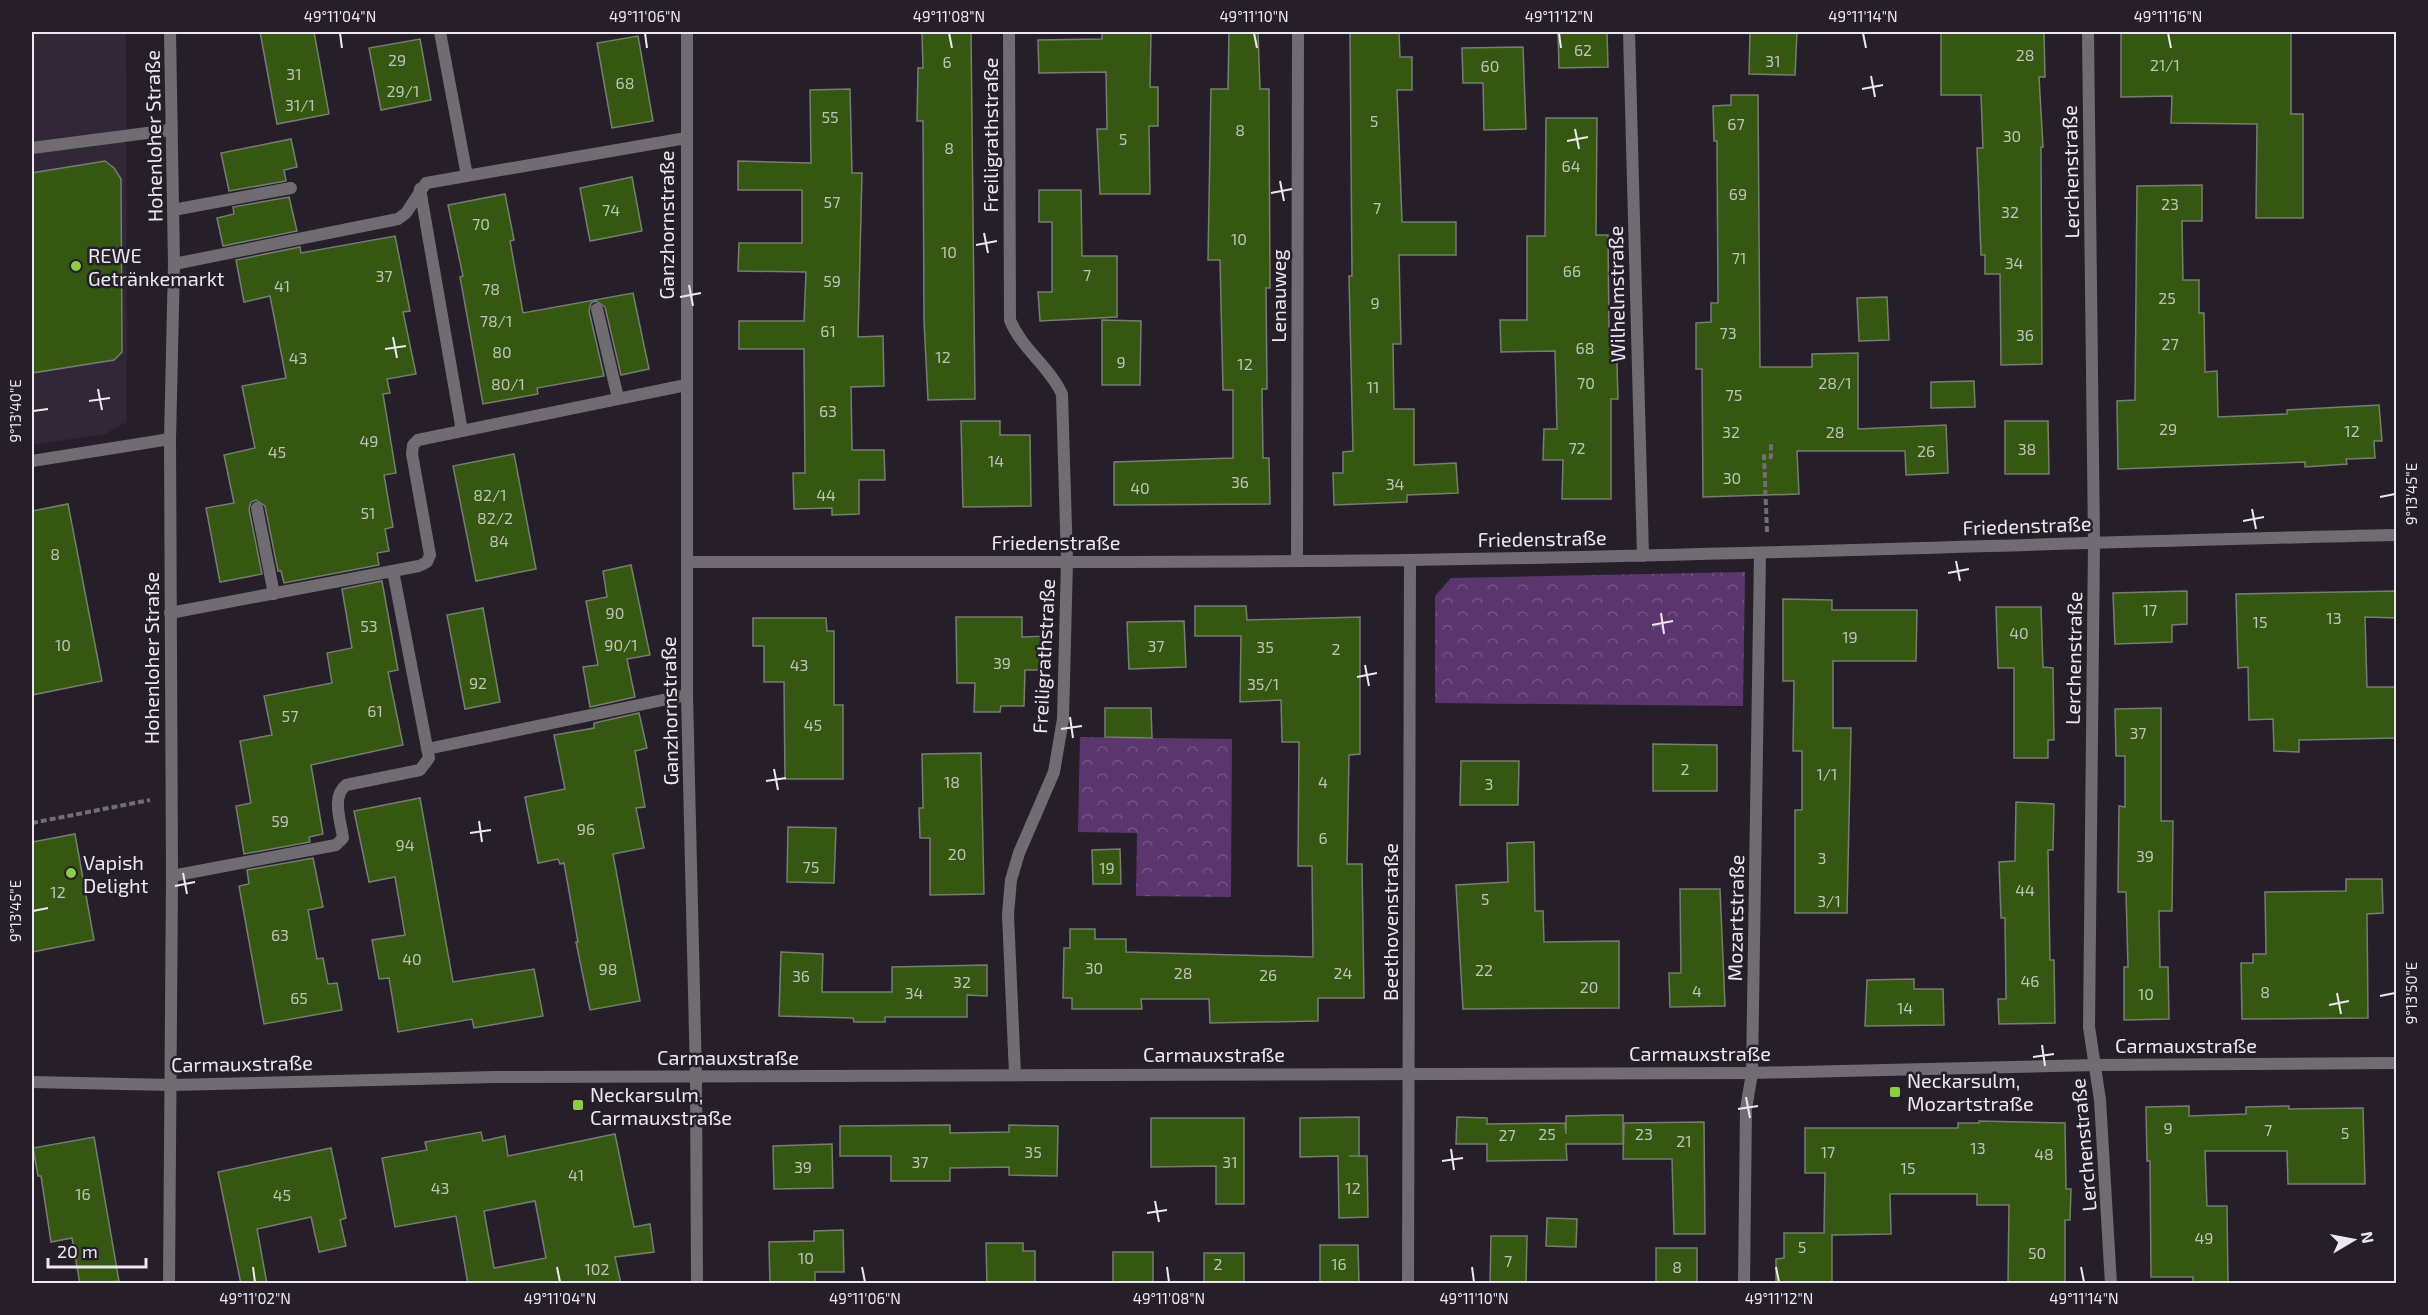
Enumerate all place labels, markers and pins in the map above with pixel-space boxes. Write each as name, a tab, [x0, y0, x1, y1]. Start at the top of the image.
place label: REWE Getränkemarkt	[88, 243, 225, 290]
marker: REWE Getränkemarkt	[69, 259, 83, 273]
place label: Vapish Delight	[83, 850, 149, 897]
marker: Vapish Delight	[64, 866, 78, 880]
place label: Neckarsulm, Mozartstraße	[1907, 1068, 2034, 1115]
place label: Neckarsulm, Carmauxstraße	[590, 1082, 732, 1129]
marker: Neckarsulm, Mozartstraße	[1888, 1085, 1902, 1099]
marker: Neckarsulm, Carmauxstraße	[571, 1098, 585, 1112]

